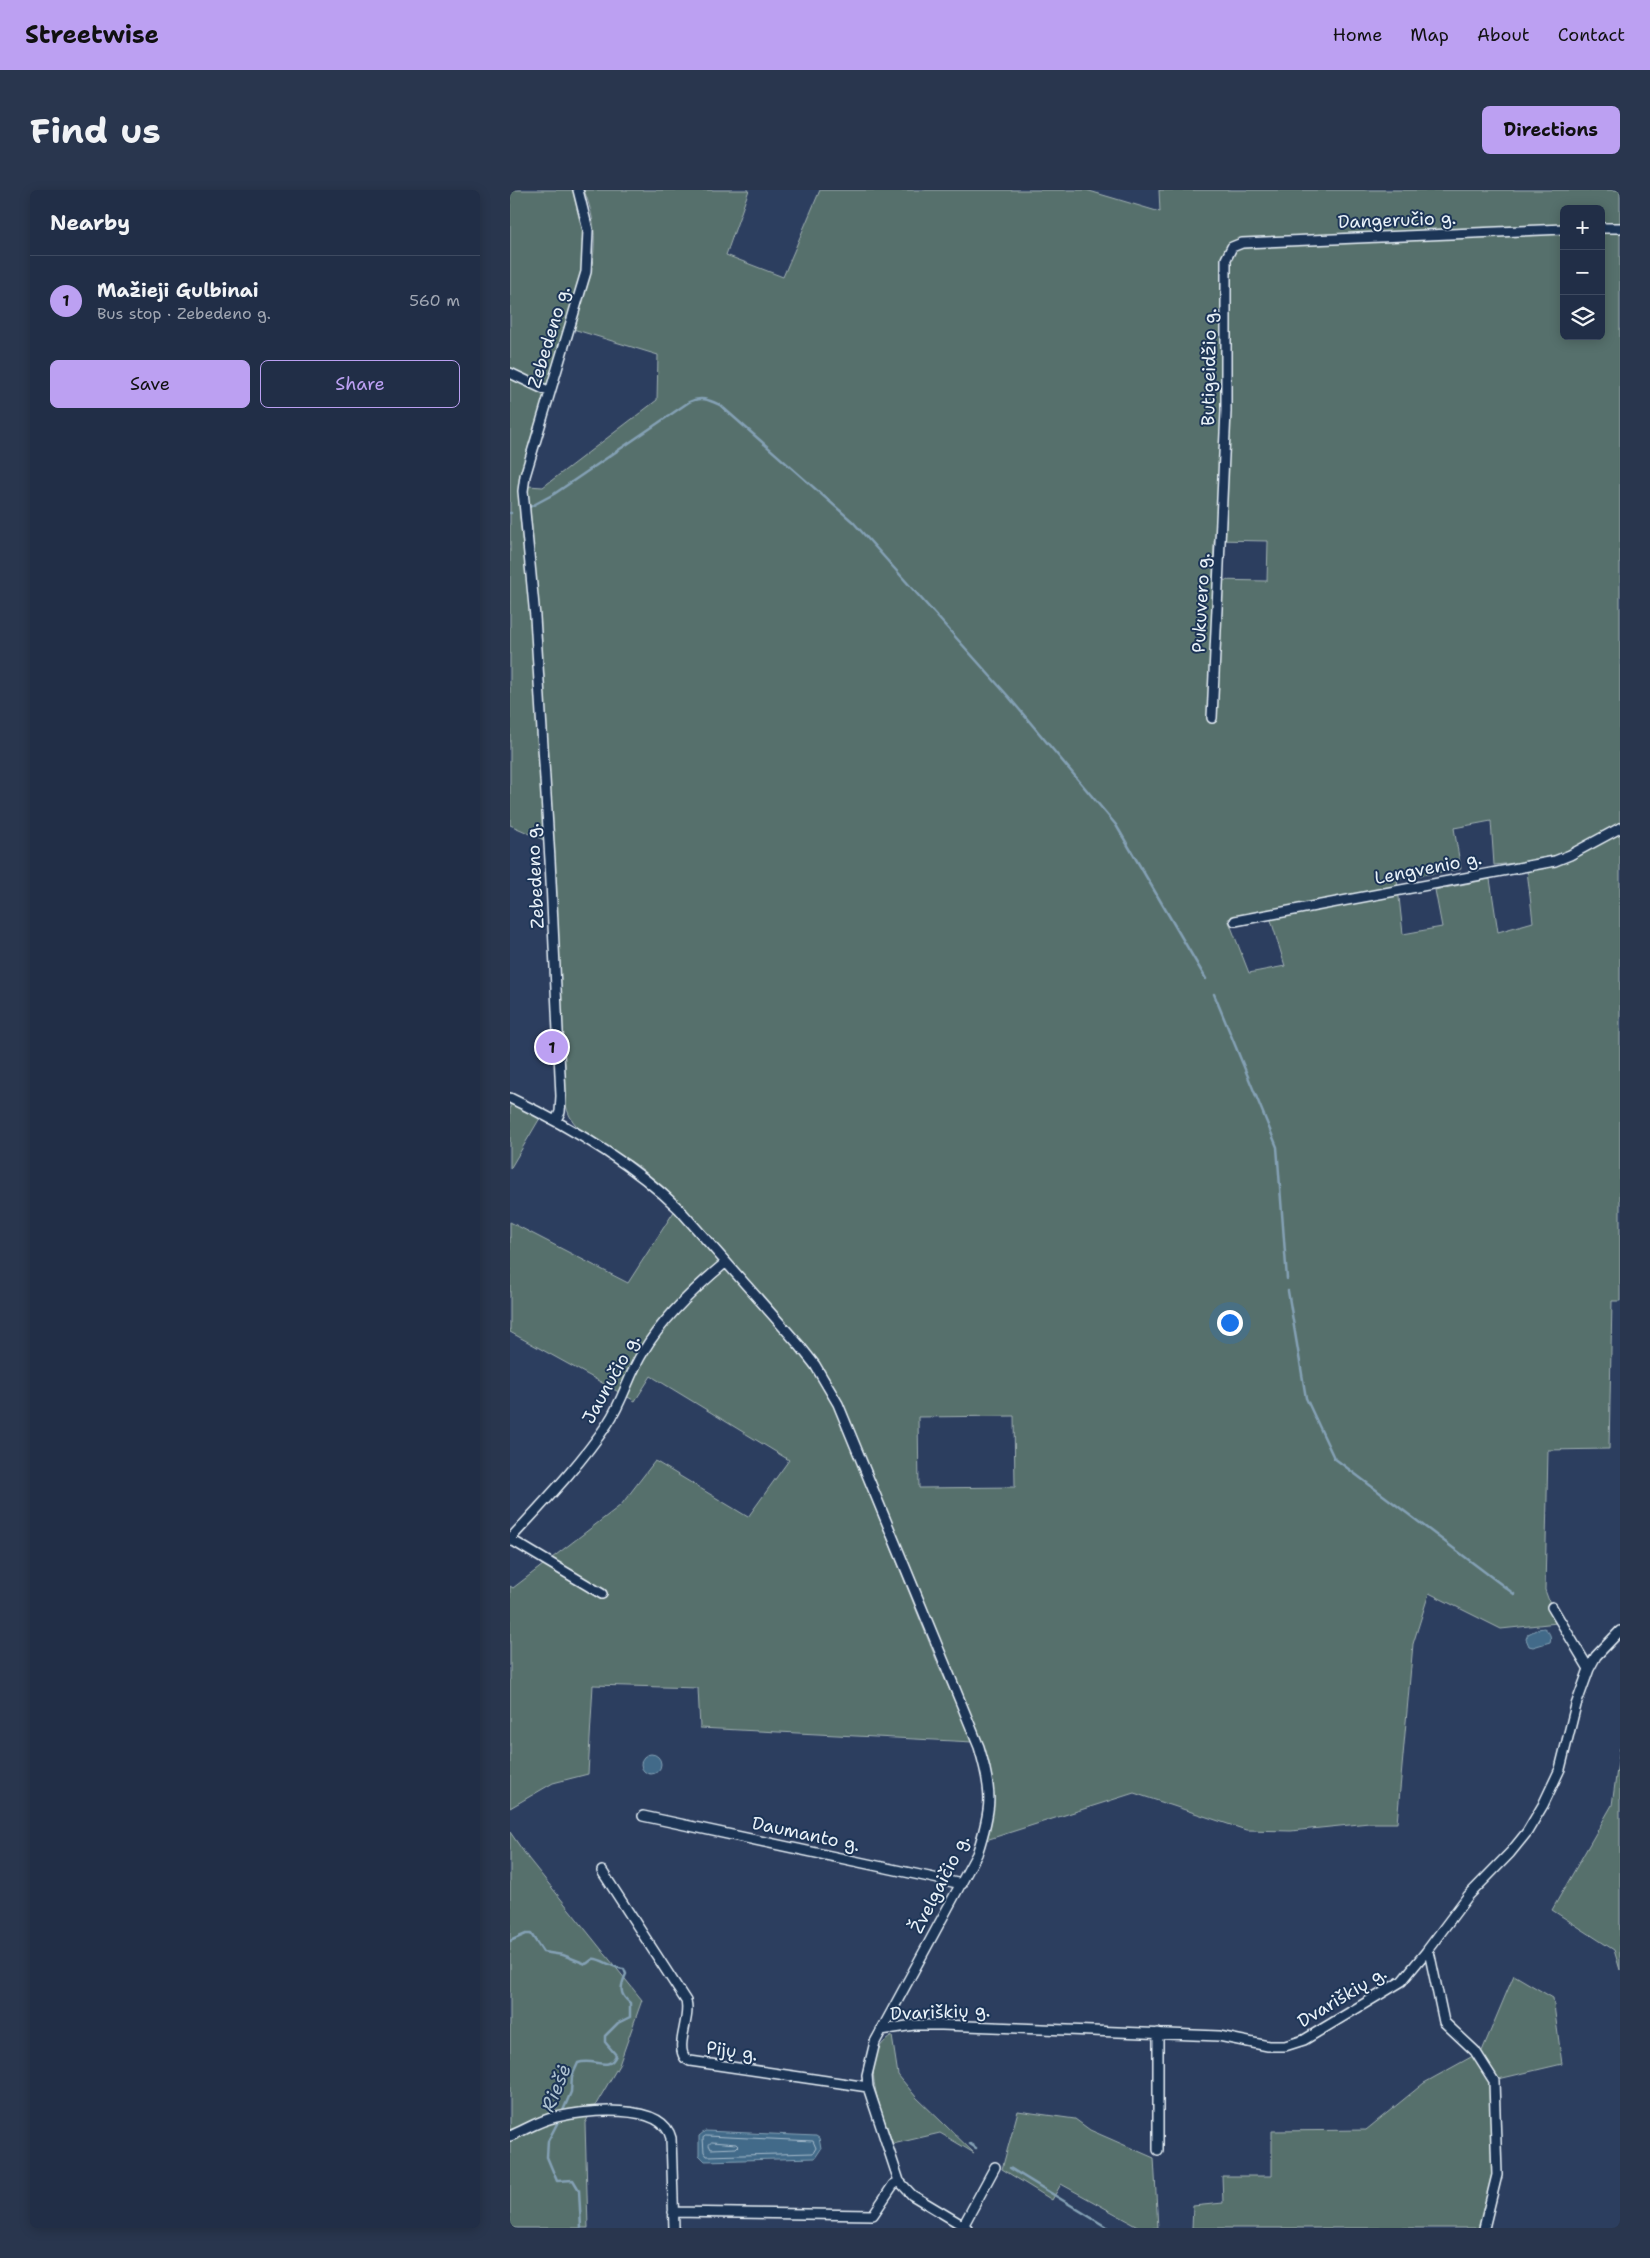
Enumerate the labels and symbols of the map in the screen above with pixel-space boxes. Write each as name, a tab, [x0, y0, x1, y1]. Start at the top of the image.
street label: Dangeručio g.	[1337, 206, 1457, 234]
street label: Zebedeno g.	[522, 283, 576, 391]
street label: Butigeidžio g.	[1196, 308, 1222, 426]
street label: Pukuvero g.	[1186, 553, 1216, 653]
street label: Zebedeno g.	[520, 823, 550, 929]
street label: Lengvenio g.	[1372, 846, 1484, 890]
pin: 1	[536, 1028, 568, 1066]
your location	[1217, 1310, 1243, 1336]
street label: Jaunučio g.	[577, 1330, 645, 1428]
street label: Daumanto g.	[750, 1811, 862, 1857]
street label: Žvelgaičio g.	[905, 1830, 975, 1938]
street label: Dvariškių g.	[1293, 1961, 1391, 2033]
street label: Dvariškių g.	[889, 1998, 991, 2026]
street label: Pijų g.	[705, 2035, 759, 2067]
water label: Riešė	[535, 2061, 577, 2115]

